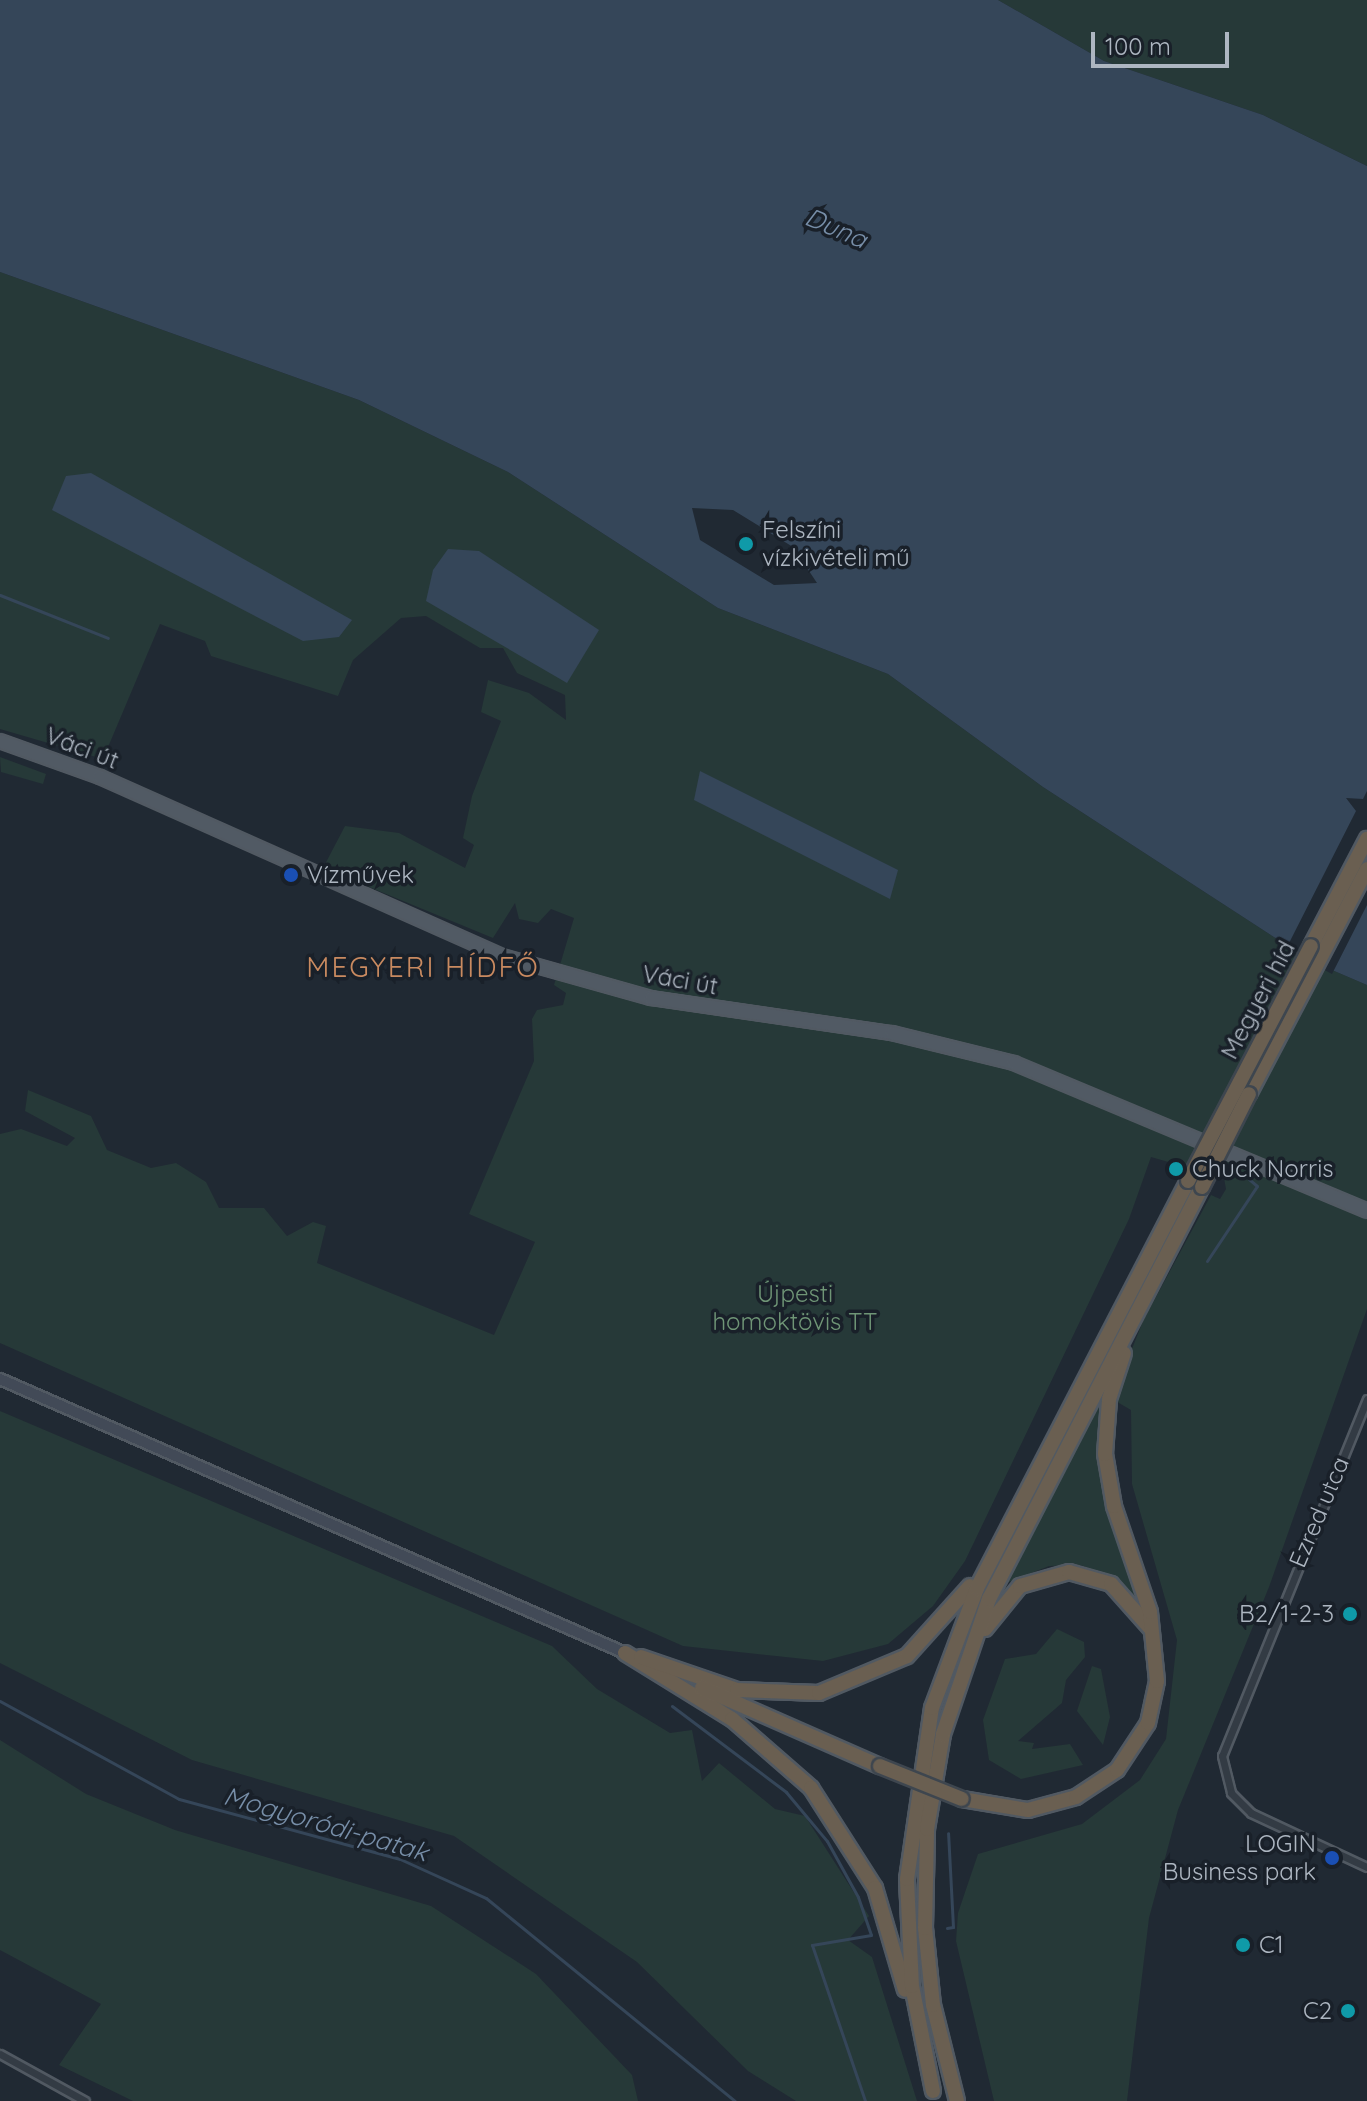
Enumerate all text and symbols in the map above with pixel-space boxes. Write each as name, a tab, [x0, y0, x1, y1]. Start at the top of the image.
scale bar	[1095, 16, 1233, 66]
text: 100 m	[1105, 31, 1171, 61]
water label: Duna	[800, 201, 872, 255]
place label: Felszíni vízkivételi mű	[762, 516, 910, 572]
marker: Felszíni vízkivételi mű	[737, 535, 755, 553]
street label: Váci út	[41, 721, 123, 775]
place label: Vízművek	[307, 861, 414, 889]
marker: Vízművek	[282, 866, 300, 884]
street label: Megyeri híd	[1215, 936, 1301, 1064]
district label: MEGYERI HÍDFŐ	[306, 950, 540, 984]
street label: Váci út	[640, 959, 720, 1001]
place label: Chuck Norris	[1192, 1155, 1334, 1183]
marker: Chuck Norris	[1167, 1160, 1185, 1178]
park label: Újpesti homoktövis TT	[712, 1280, 878, 1336]
street label: Ezred utca	[1283, 1452, 1355, 1572]
place label: B2/1-2-3	[1239, 1600, 1334, 1628]
marker: B2/1-2-3	[1341, 1605, 1359, 1623]
water label: Mogyoródi-patak	[220, 1780, 432, 1868]
place label: LOGIN Business park	[1163, 1830, 1316, 1886]
marker: LOGIN Business park	[1323, 1849, 1341, 1867]
place label: C1	[1259, 1931, 1284, 1959]
marker: C1	[1234, 1936, 1252, 1954]
place label: C2	[1303, 1997, 1332, 2025]
marker: C2	[1339, 2002, 1357, 2020]

